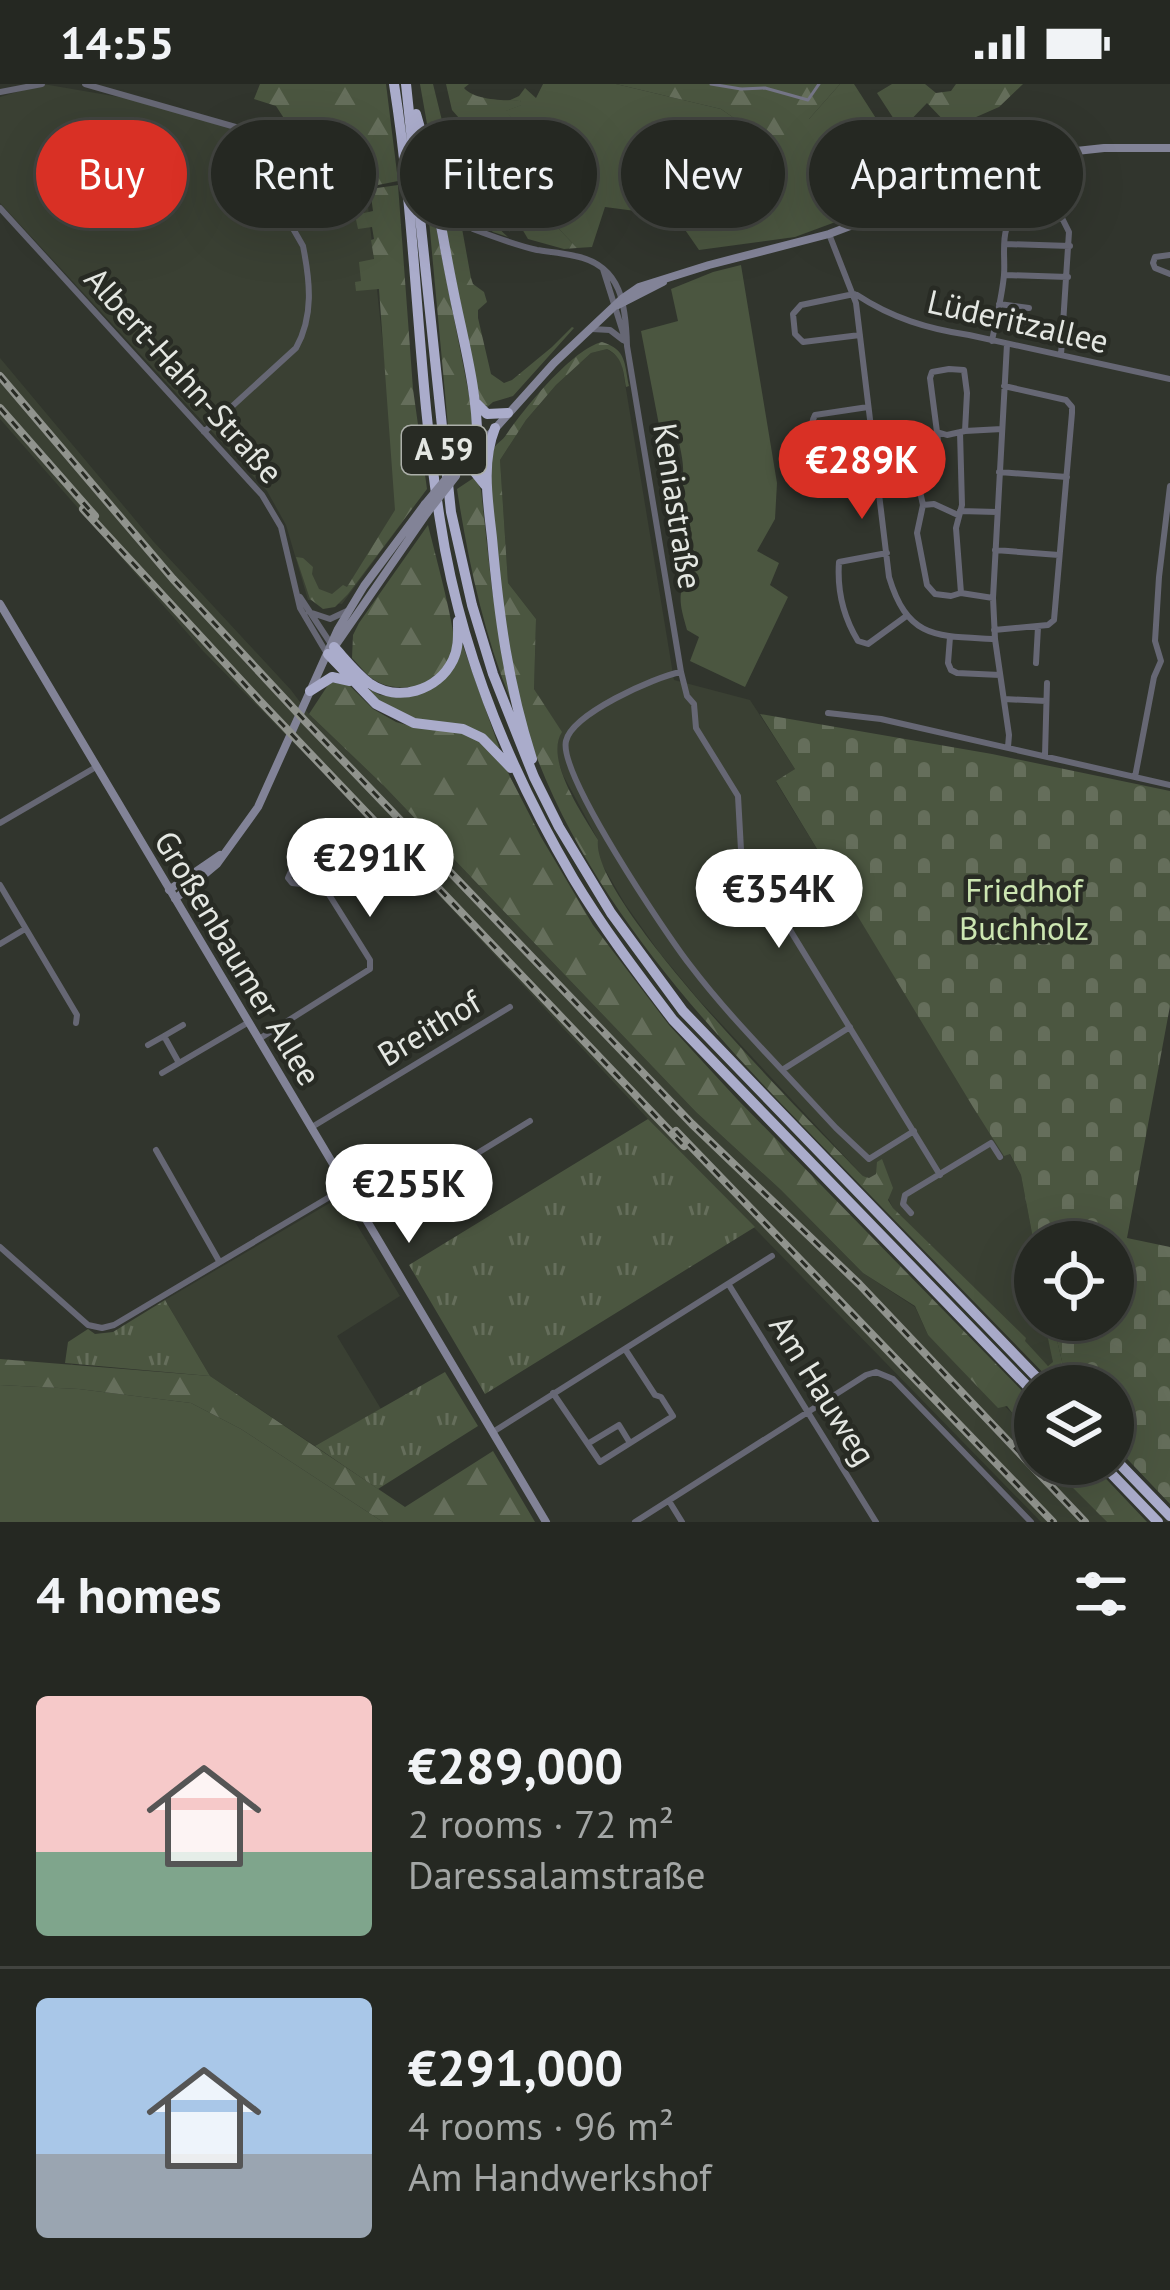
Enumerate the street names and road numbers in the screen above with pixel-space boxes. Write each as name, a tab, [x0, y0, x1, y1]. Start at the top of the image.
street label: Albert-Hahn-Straße	[76, 257, 293, 492]
street label: Lüderitzallee	[924, 279, 1113, 362]
street label: Keniastraße	[644, 420, 713, 592]
road number: A 59	[402, 426, 486, 474]
street label: Großenbaumer Allee	[145, 823, 331, 1093]
street label: Breithof	[369, 979, 490, 1075]
street label: Am Hauweg	[760, 1307, 887, 1473]

